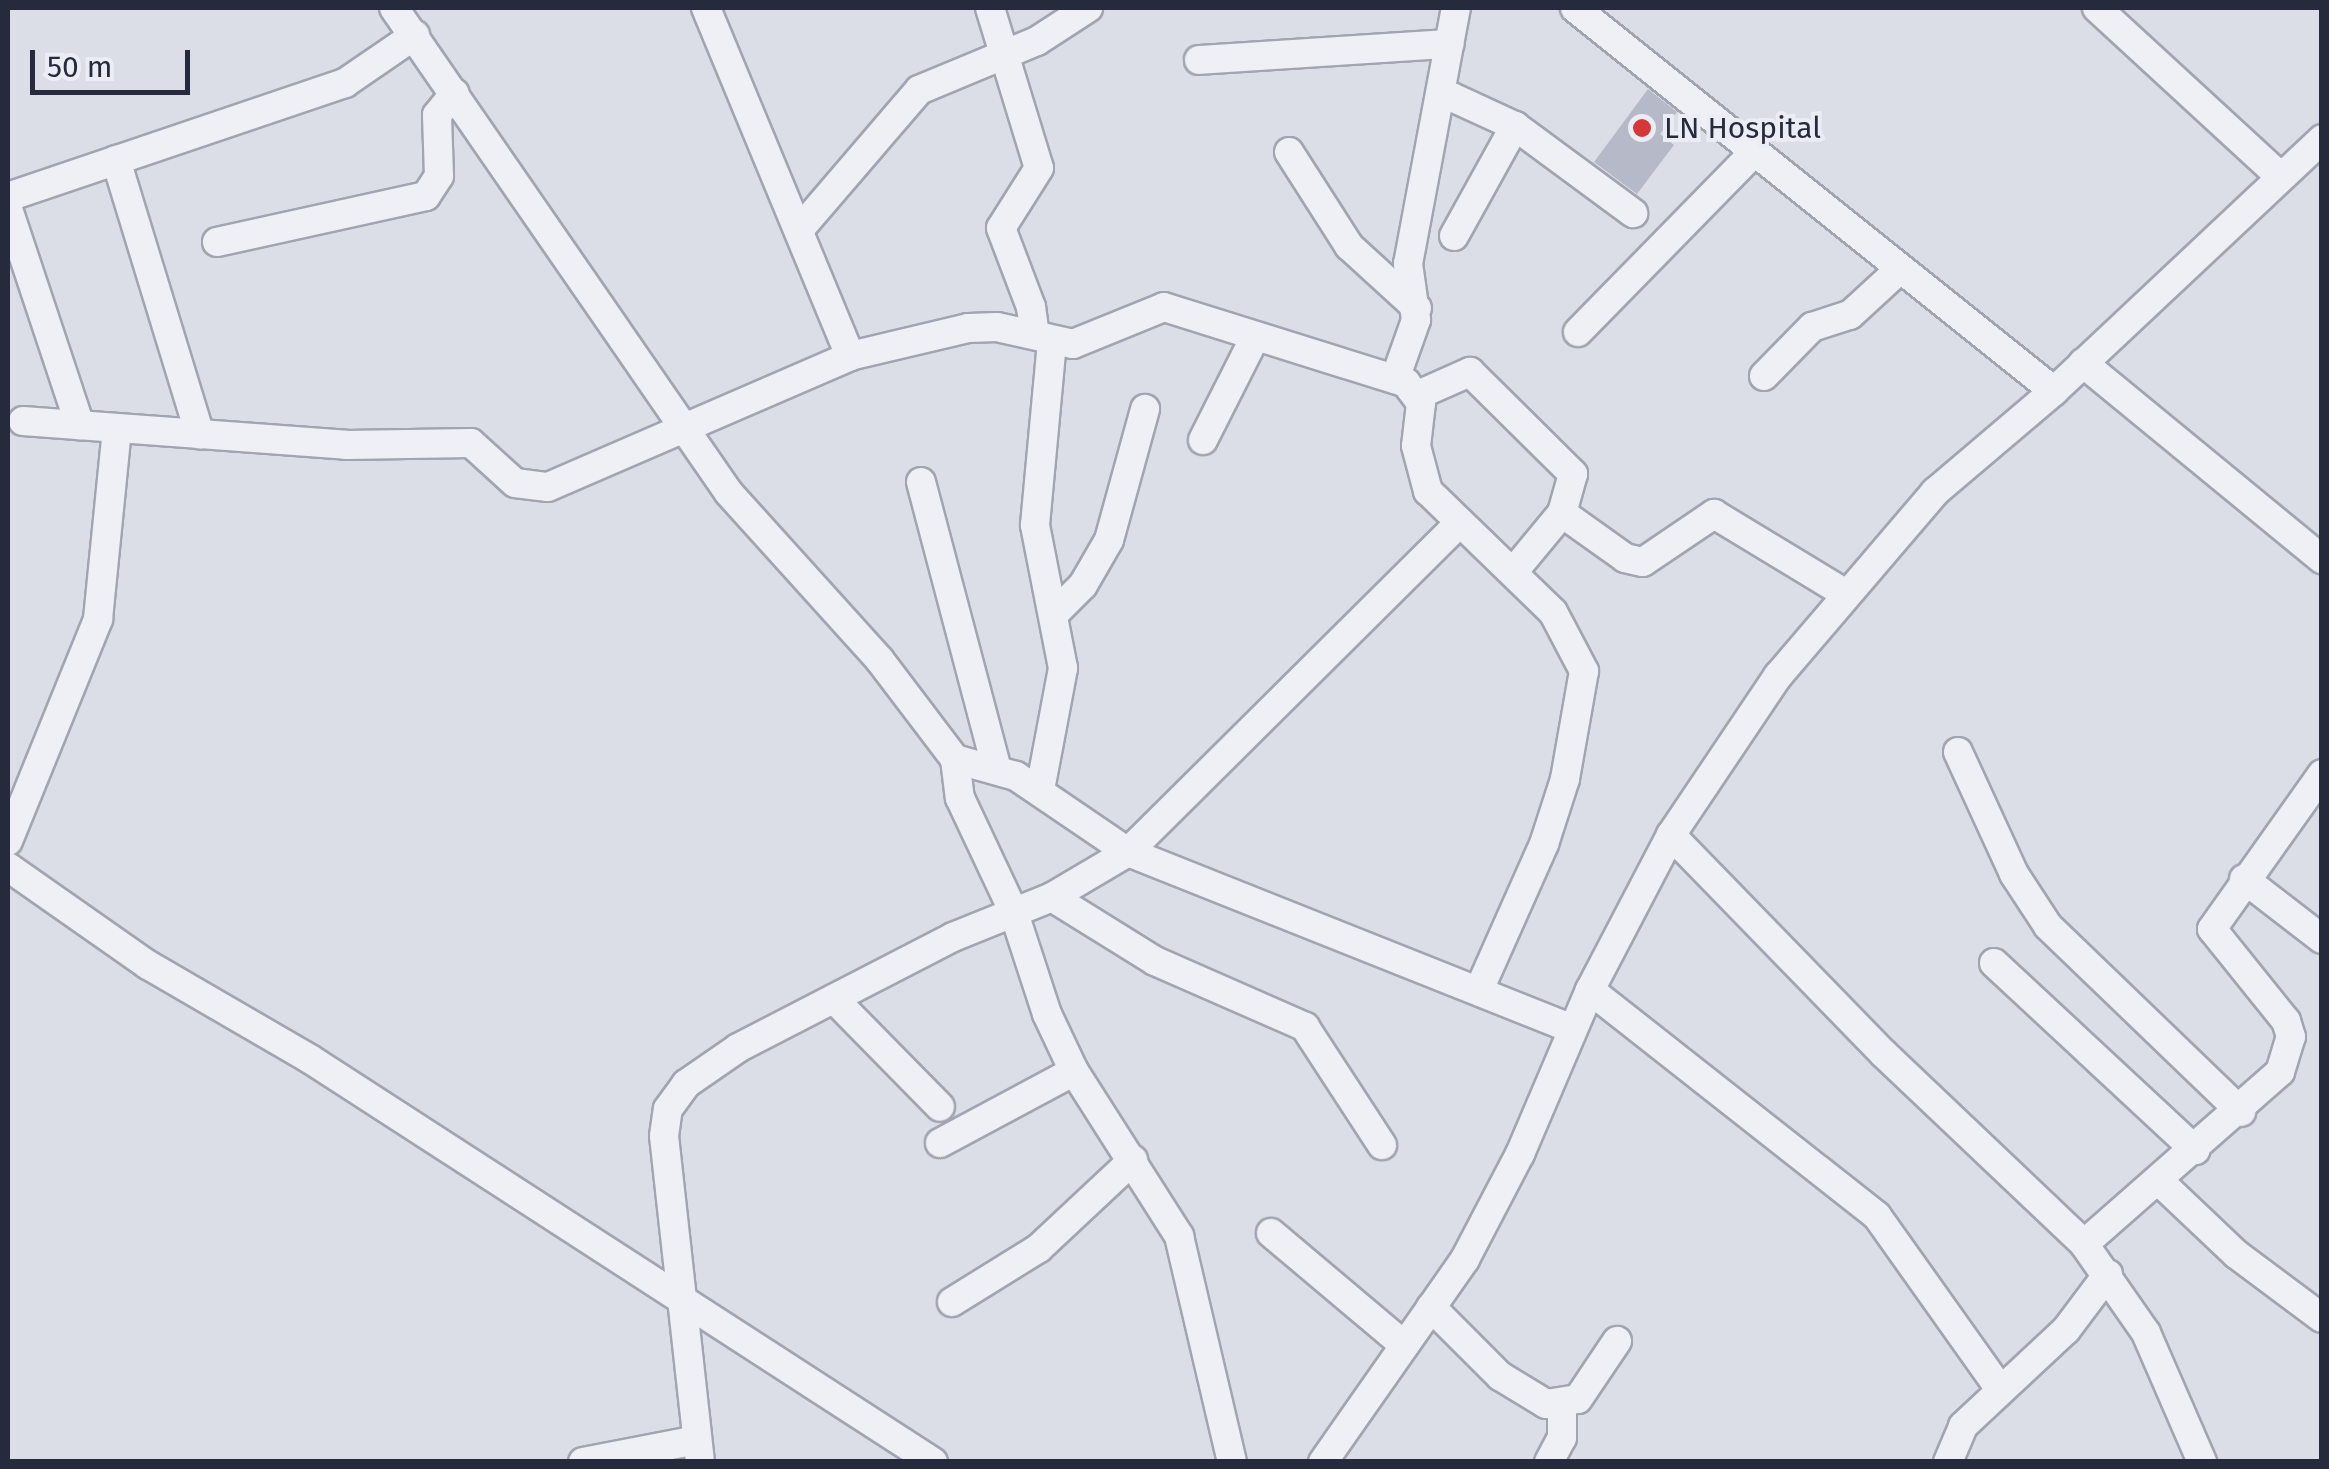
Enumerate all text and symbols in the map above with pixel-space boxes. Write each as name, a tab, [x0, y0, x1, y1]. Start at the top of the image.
scale bar	[35, 30, 195, 92]
text: 50 m	[47, 49, 112, 85]
place label: LN Hospital	[1664, 110, 1821, 146]
marker: LN Hospital	[1629, 115, 1655, 141]

